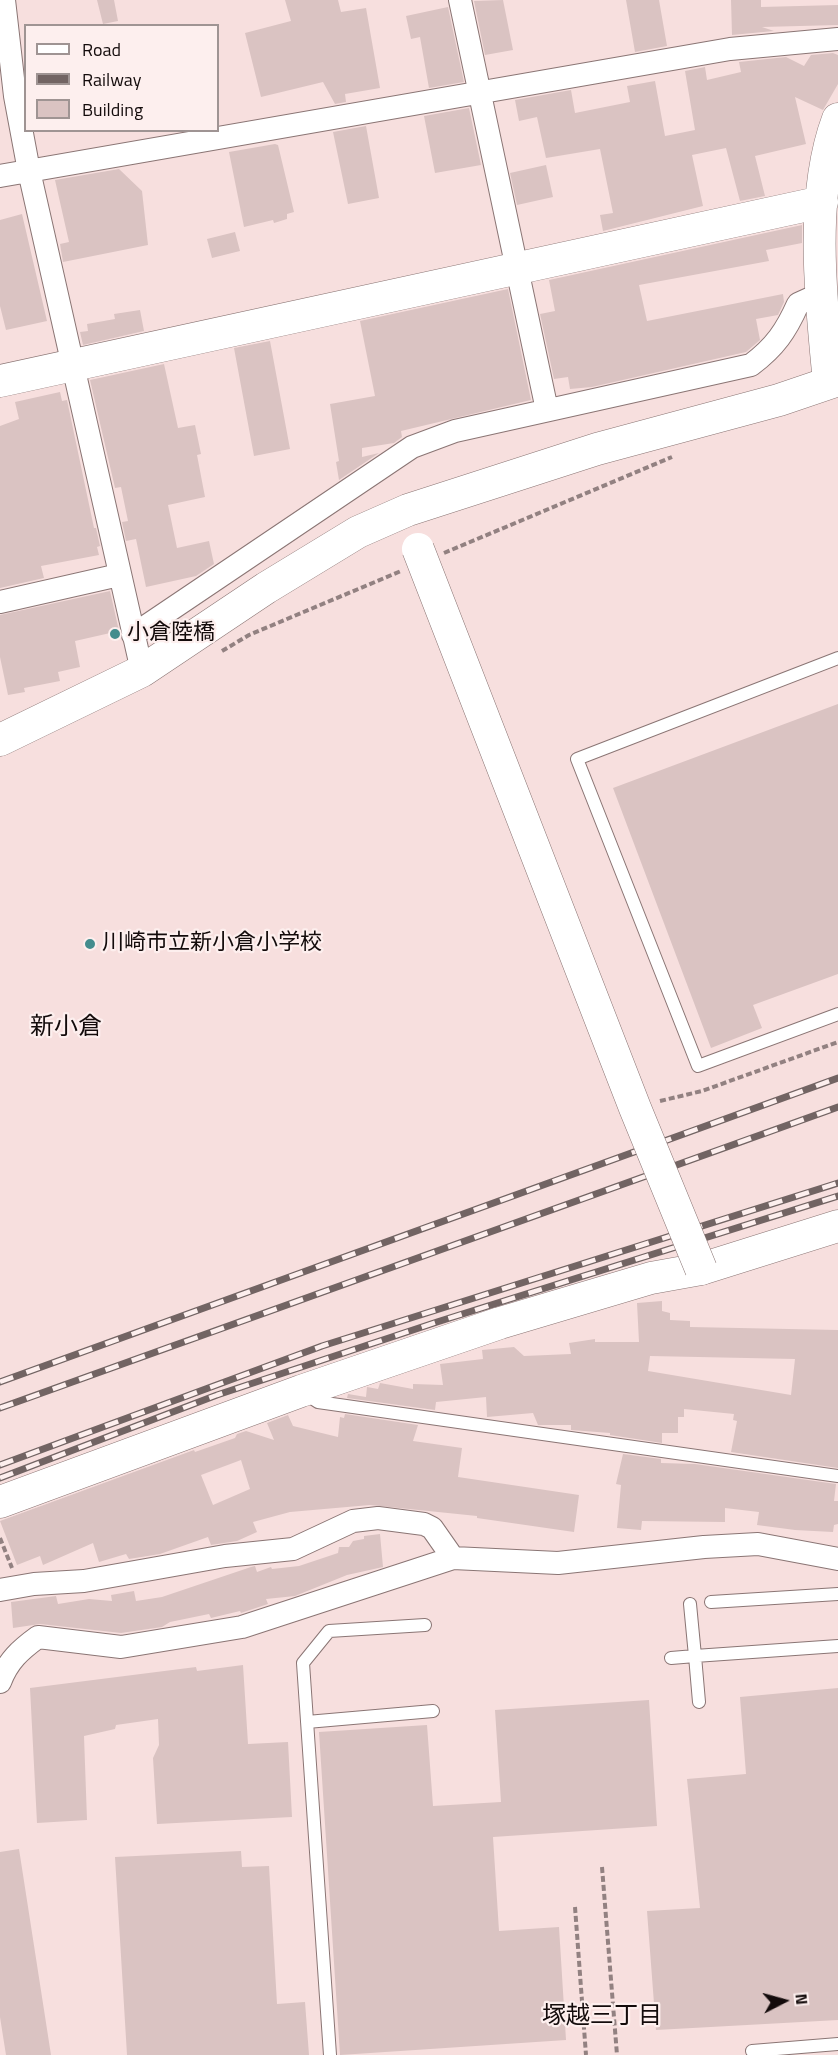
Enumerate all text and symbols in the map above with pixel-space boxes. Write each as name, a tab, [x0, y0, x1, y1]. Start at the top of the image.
legend	[24, 24, 219, 132]
text: Road	[82, 36, 121, 63]
text: Railway	[82, 66, 141, 93]
text: Building	[82, 96, 143, 123]
place label: 小倉陸橋	[127, 621, 215, 647]
marker: 小倉陸橋	[108, 627, 122, 641]
place label: 川崎市立新小倉小学校	[102, 931, 322, 957]
marker: 川崎市立新小倉小学校	[83, 937, 97, 951]
district label: 新小倉	[30, 1014, 102, 1042]
north arrow	[754, 1971, 814, 2031]
text: N	[789, 1992, 814, 2006]
district label: 塚越三丁目	[542, 2003, 662, 2031]

